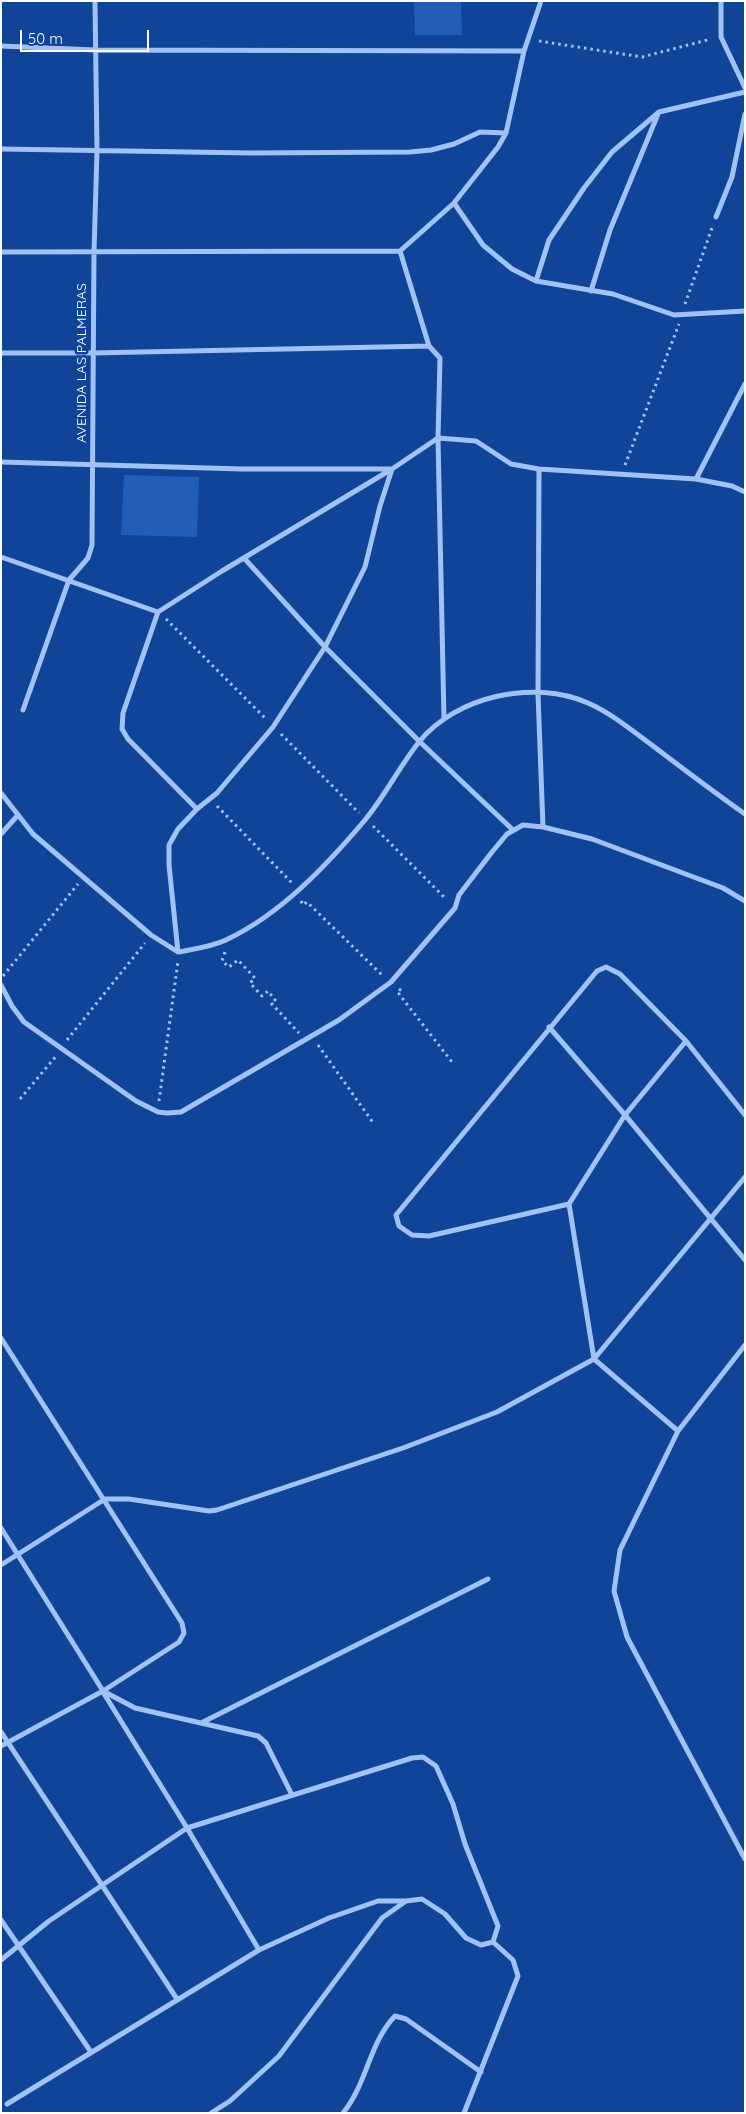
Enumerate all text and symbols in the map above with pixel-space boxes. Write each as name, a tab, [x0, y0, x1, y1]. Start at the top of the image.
scale bar	[22, 20, 151, 52]
text: 50 m	[28, 29, 63, 48]
street label: AVENIDA LAS PALMERAS	[74, 283, 90, 443]

